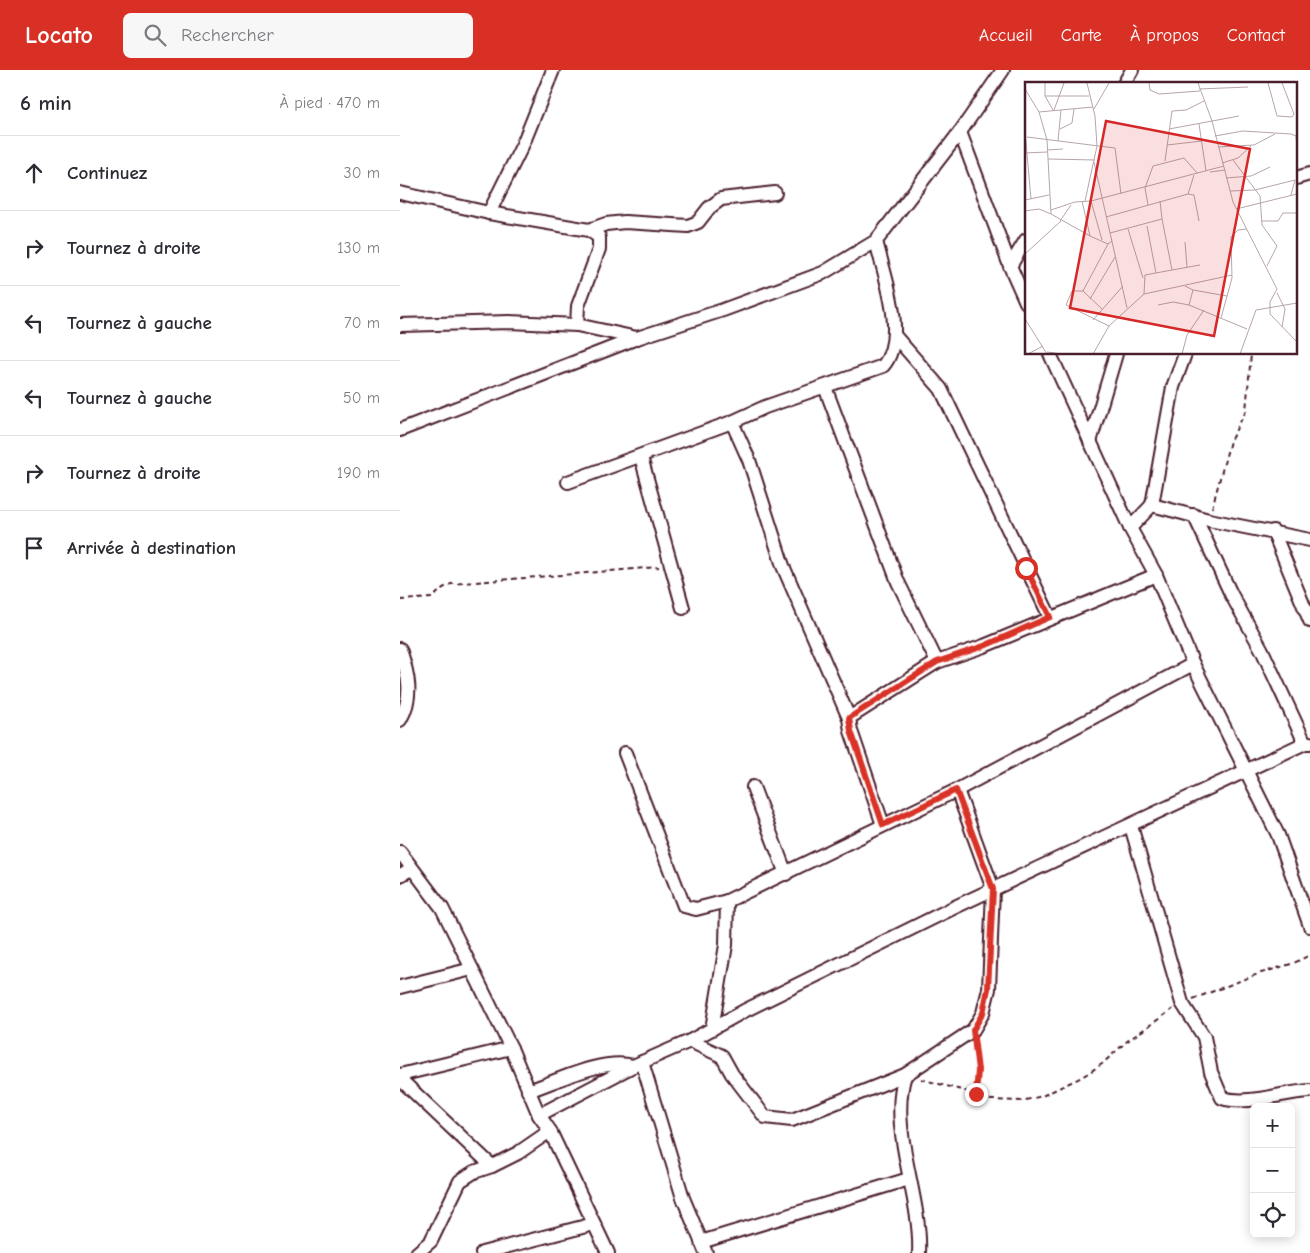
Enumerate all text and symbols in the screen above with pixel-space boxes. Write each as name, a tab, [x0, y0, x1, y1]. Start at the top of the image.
search box	[123, 13, 473, 58]
text: Locato	[25, 21, 93, 49]
icon: search	[141, 21, 169, 49]
text: Rechercher	[181, 24, 274, 46]
text: Accueil	[979, 25, 1033, 46]
text: Carte	[1061, 25, 1102, 46]
text: À propos	[1130, 25, 1199, 46]
text: Contact	[1227, 25, 1285, 46]
inset map	[1025, 82, 1298, 355]
text: 6 min	[20, 91, 72, 115]
text: À pied · 470 m	[280, 94, 380, 112]
icon: ahead	[20, 159, 48, 187]
text: Continuez	[67, 162, 147, 184]
text: 30 m	[344, 164, 380, 182]
icon: right	[20, 234, 48, 262]
text: Tournez à droite	[67, 237, 201, 259]
text: 130 m	[337, 239, 380, 257]
icon: left	[20, 309, 48, 337]
text: Tournez à gauche	[67, 312, 212, 334]
text: 70 m	[344, 314, 380, 332]
icon: left	[20, 384, 48, 412]
text: Tournez à gauche	[67, 387, 212, 409]
text: 50 m	[343, 389, 380, 407]
icon: right	[20, 459, 48, 487]
text: Tournez à droite	[67, 462, 201, 484]
text: 190 m	[337, 464, 380, 482]
icon: arrive	[20, 534, 48, 562]
text: Arrivée à destination	[67, 537, 236, 559]
route start	[1015, 557, 1038, 580]
route end	[965, 1083, 988, 1106]
map controls	[1250, 1103, 1295, 1238]
button: +	[1250, 1103, 1295, 1148]
button: −	[1250, 1148, 1295, 1193]
button: locate	[1250, 1193, 1295, 1238]

